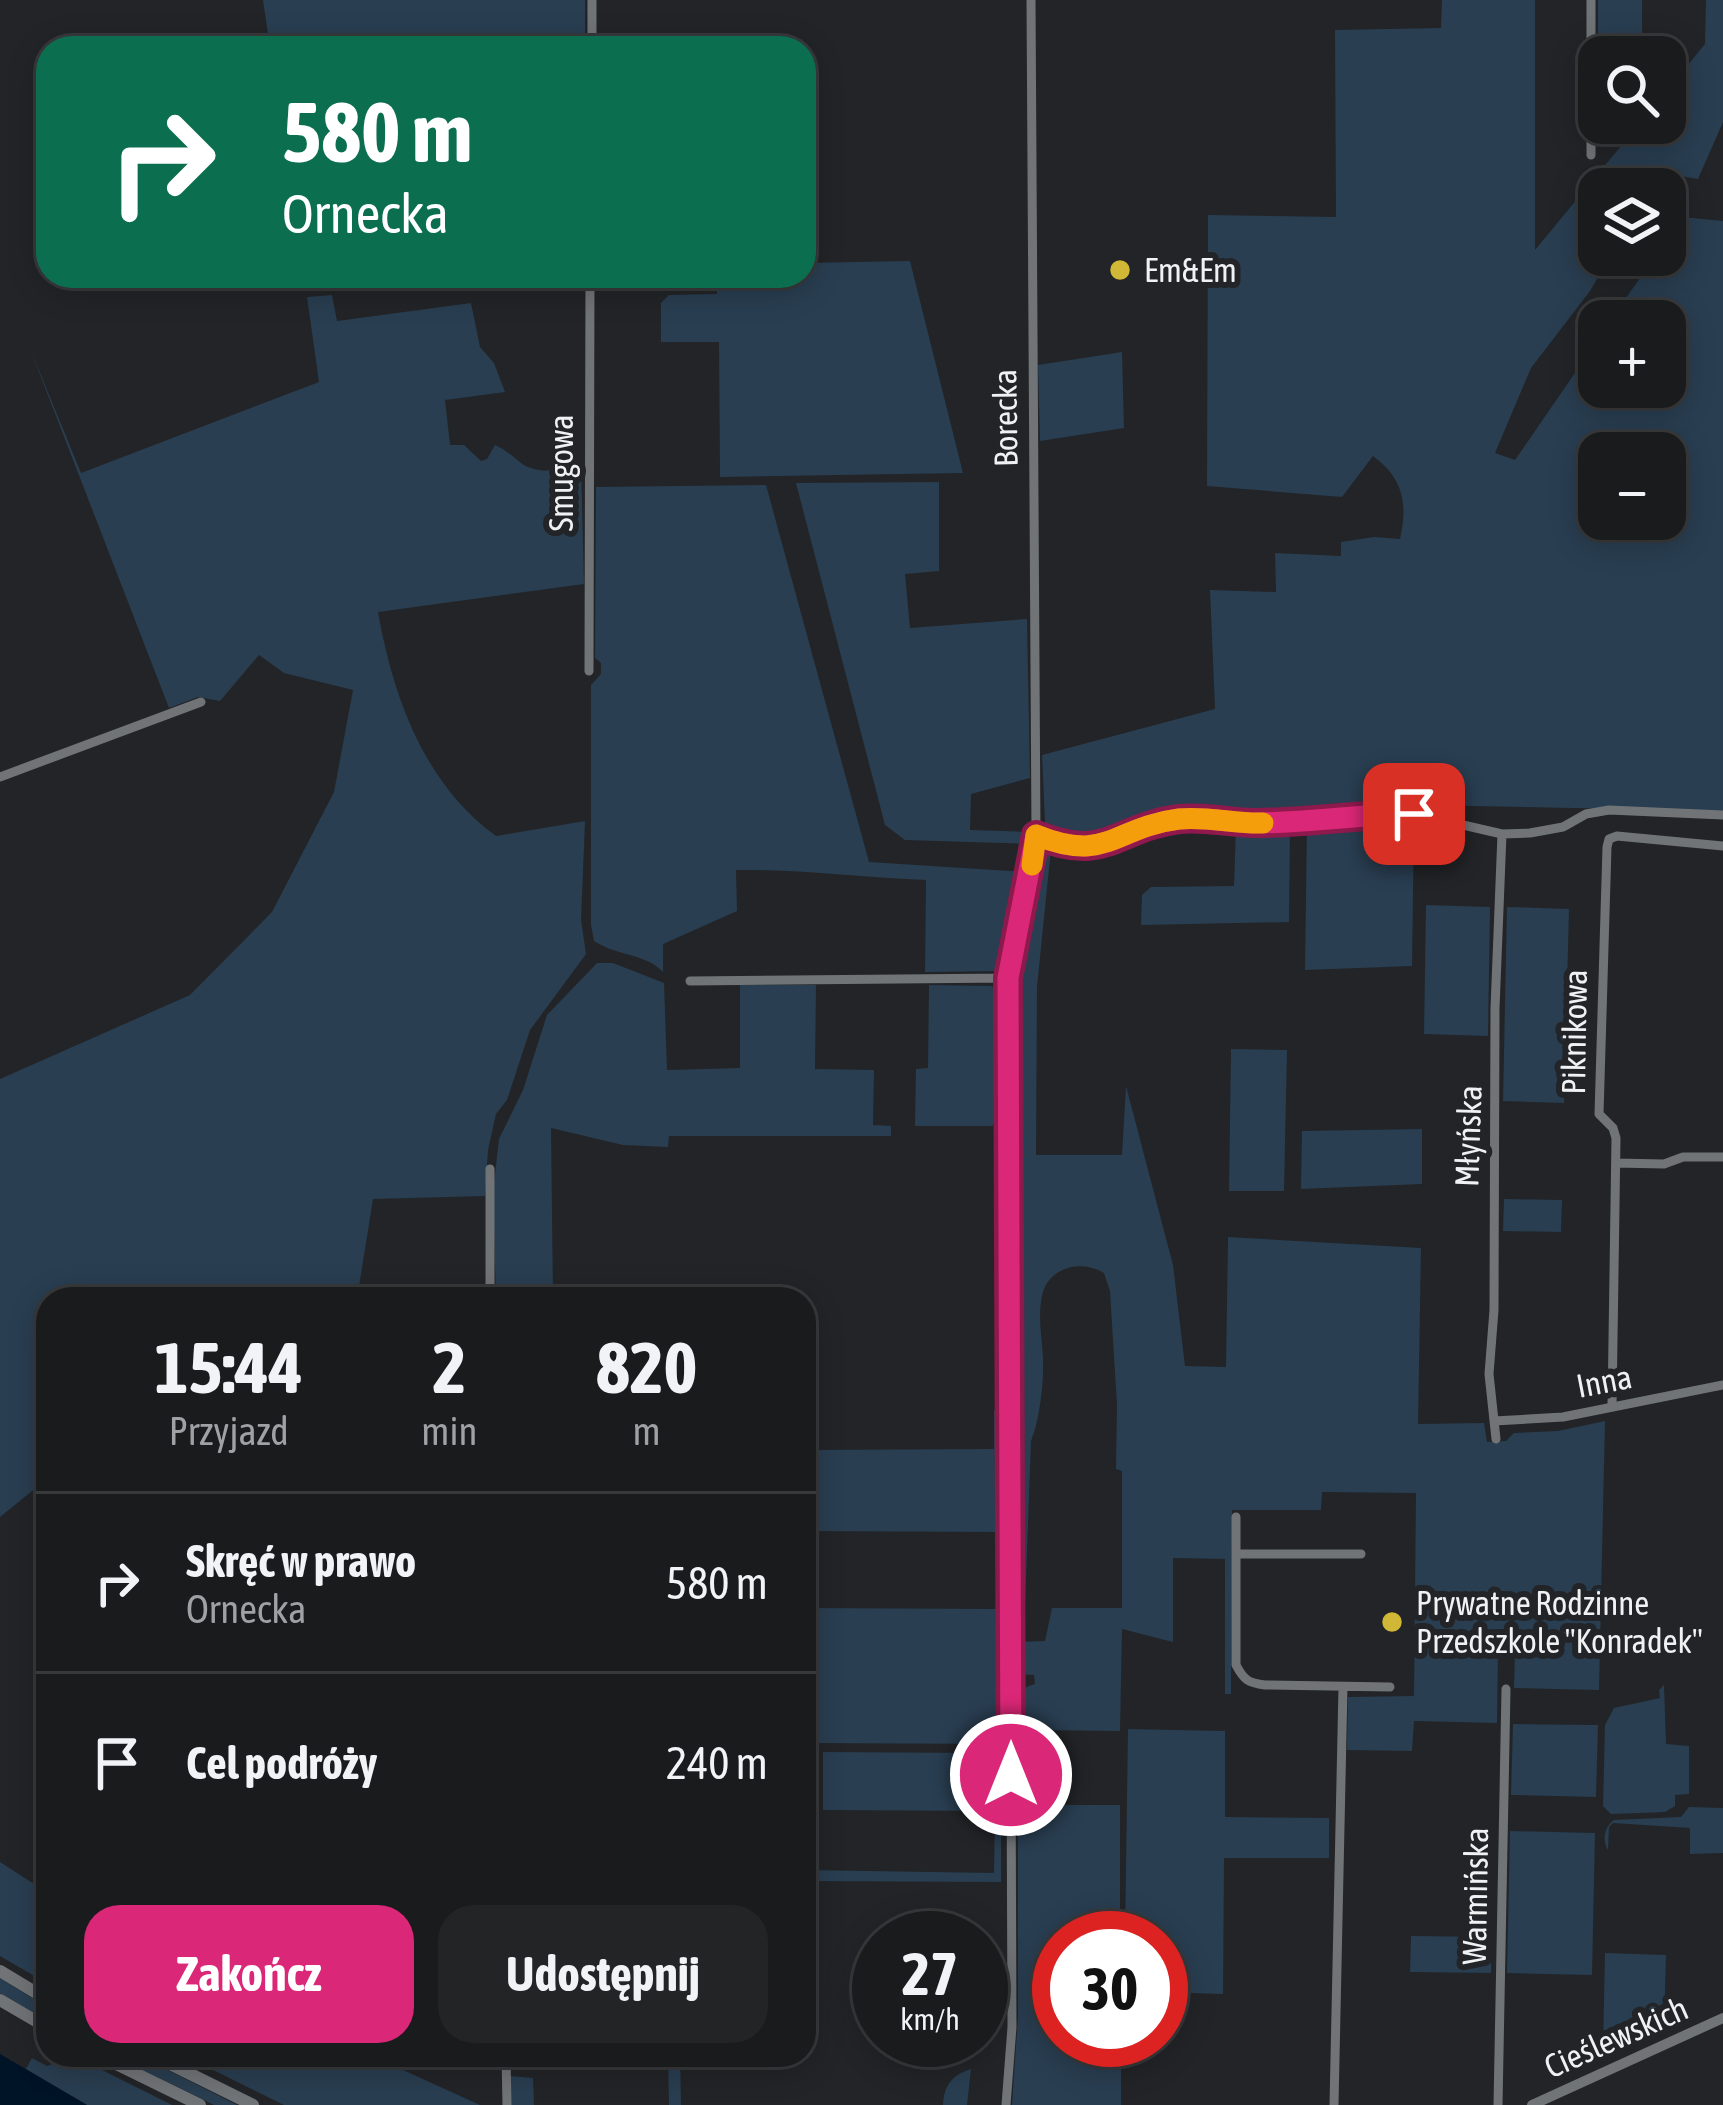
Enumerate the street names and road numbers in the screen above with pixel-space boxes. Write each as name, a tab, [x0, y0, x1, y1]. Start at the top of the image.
street label: Borecka	[985, 369, 1025, 467]
street label: Smugowa	[542, 415, 580, 532]
street label: Piknikowa	[1554, 969, 1594, 1095]
street label: Młyńska	[1447, 1085, 1489, 1187]
street label: Inna	[1573, 1357, 1635, 1405]
street label: Warmińska	[1455, 1827, 1495, 1965]
street label: Cieślewskich	[1538, 1989, 1694, 2085]

